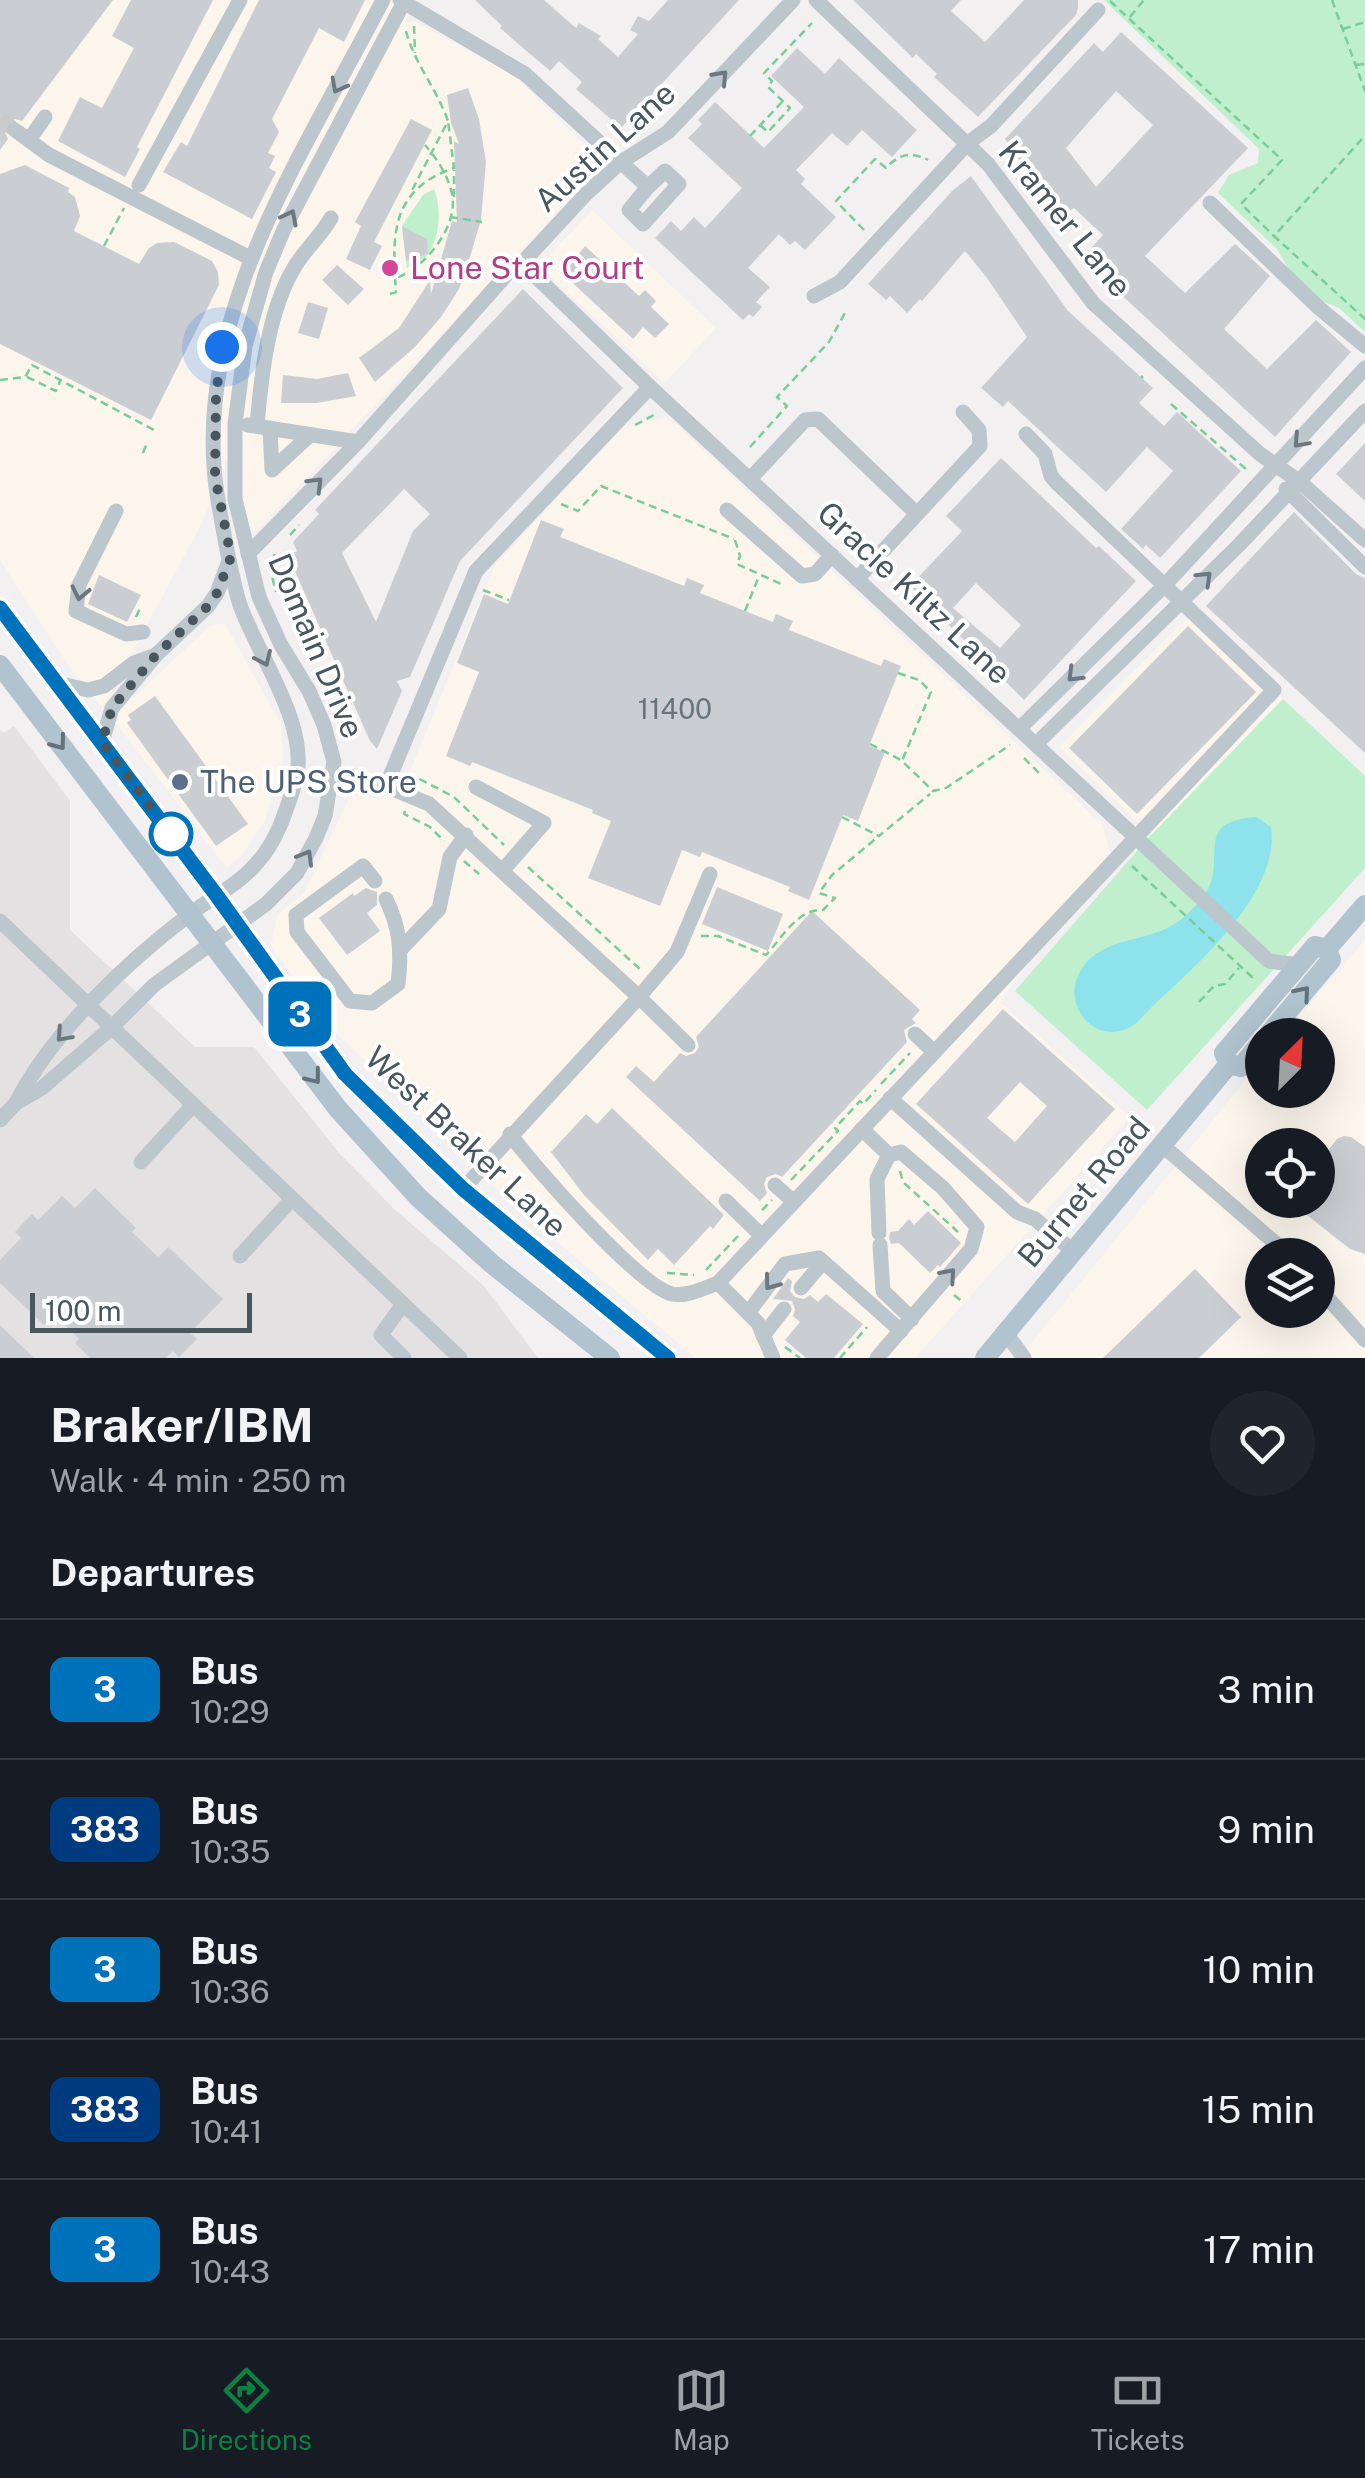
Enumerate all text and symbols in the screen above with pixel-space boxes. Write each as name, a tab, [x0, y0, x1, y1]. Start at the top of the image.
one-way arrow	[709, 70, 727, 88]
street label: Austin Lane	[527, 74, 682, 219]
one-way arrow	[331, 76, 350, 94]
street label: Kramer Lane	[991, 133, 1139, 304]
one-way arrow	[278, 209, 297, 227]
place label: Lone Star Court	[410, 249, 645, 286]
marker: Lone Star Court	[379, 257, 401, 279]
your location	[197, 322, 247, 372]
one-way arrow	[1294, 429, 1312, 448]
one-way arrow	[305, 478, 323, 496]
street label: Gracie Kiltz Lane	[810, 494, 1018, 691]
street label: Domain Drive	[261, 548, 372, 744]
one-way arrow	[1193, 571, 1211, 589]
one-way arrow	[70, 584, 91, 601]
one-way arrow	[252, 648, 272, 666]
one-way arrow	[1068, 663, 1086, 681]
house number: 11400	[638, 692, 712, 725]
one-way arrow	[47, 732, 64, 750]
place label: The UPS Store	[200, 763, 417, 800]
marker: The UPS Store	[169, 771, 191, 793]
unlabelled marker	[150, 813, 192, 855]
one-way arrow	[293, 850, 313, 868]
line badge: 3	[268, 982, 332, 1046]
one-way arrow	[1292, 986, 1310, 1005]
text: 3	[288, 994, 312, 1035]
north arrow	[1245, 1018, 1335, 1108]
map controls	[1245, 1018, 1335, 1328]
one-way arrow	[56, 1023, 74, 1042]
street label: West Braker Lane	[358, 1039, 575, 1245]
one-way arrow	[302, 1066, 319, 1084]
street label: Burnet Road	[1010, 1109, 1157, 1274]
button: locate	[1245, 1128, 1335, 1218]
button: layers	[1245, 1238, 1335, 1328]
one-way arrow	[937, 1268, 955, 1286]
one-way arrow	[765, 1271, 783, 1289]
scale bar	[30, 1288, 252, 1332]
text: 100 m	[45, 1294, 122, 1327]
button: heart	[1210, 1391, 1315, 1496]
text: Braker/IBM	[50, 1396, 314, 1453]
text: Walk · 4 min · 250 m	[50, 1462, 346, 1499]
text: Departures	[50, 1550, 255, 1595]
text: Bus	[190, 1648, 259, 1693]
text: 3 min	[1217, 1667, 1315, 1712]
text: 3	[93, 1669, 117, 1710]
text: 10:29	[190, 1693, 270, 1730]
text: Bus	[190, 1788, 259, 1833]
text: 9 min	[1218, 1807, 1315, 1852]
text: 383	[70, 1809, 140, 1850]
text: 10:35	[190, 1833, 270, 1870]
text: Bus	[190, 1928, 259, 1973]
text: 10 min	[1203, 1947, 1315, 1992]
text: 3	[93, 1949, 117, 1990]
text: 10:36	[190, 1973, 270, 2010]
text: Bus	[190, 2068, 259, 2113]
text: 15 min	[1202, 2087, 1315, 2132]
text: 383	[70, 2089, 140, 2130]
text: 10:41	[190, 2113, 263, 2150]
text: Bus	[190, 2208, 259, 2253]
text: 17 min	[1203, 2227, 1315, 2272]
text: 3	[93, 2229, 117, 2270]
text: 10:43	[190, 2253, 270, 2290]
tab: Directions	[180, 2363, 312, 2456]
tab: Map	[673, 2363, 730, 2456]
tab: Tickets	[1091, 2363, 1185, 2456]

